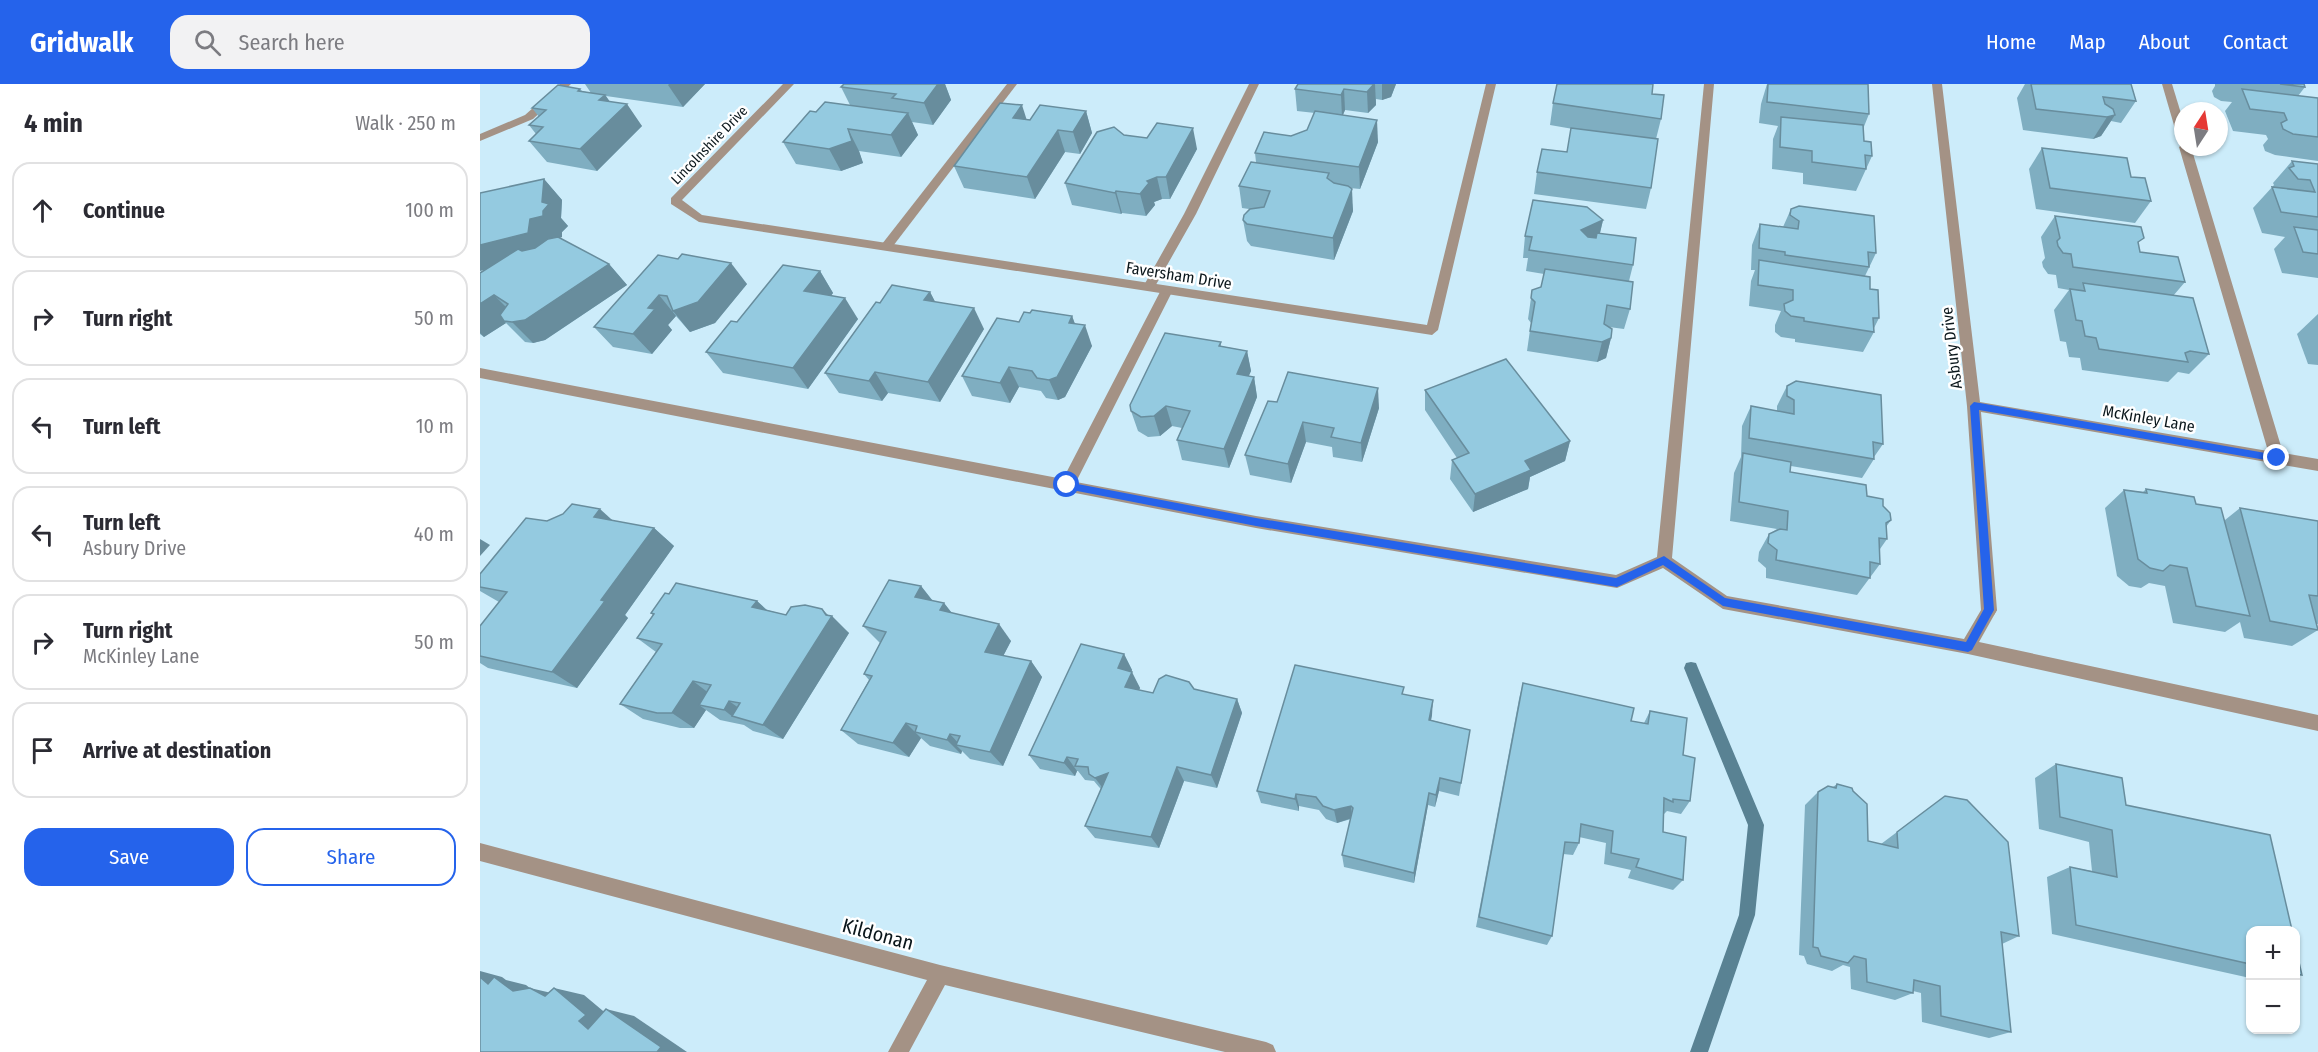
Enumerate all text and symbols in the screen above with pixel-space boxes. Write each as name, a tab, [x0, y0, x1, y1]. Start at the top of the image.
search box	[170, 15, 590, 69]
text: Gridwalk	[30, 26, 134, 59]
icon: search	[191, 26, 224, 59]
text: Search here	[239, 29, 345, 56]
text: Home	[1986, 29, 2036, 55]
text: Map	[2069, 29, 2106, 55]
text: About	[2139, 29, 2190, 55]
text: Contact	[2223, 29, 2288, 55]
north arrow	[2174, 102, 2228, 156]
street label: Lincolnshire Drive	[668, 103, 751, 188]
text: 4 min	[24, 108, 83, 139]
text: Walk · 250 m	[355, 111, 456, 135]
icon: ahead	[26, 194, 59, 227]
text: Continue	[83, 197, 165, 224]
text: 100 m	[405, 198, 454, 222]
street label: Faversham Drive	[1125, 258, 1233, 293]
icon: right	[26, 302, 59, 335]
text: Turn right	[83, 305, 172, 332]
text: 50 m	[414, 306, 454, 330]
street label: Asbury Drive	[1937, 306, 1966, 390]
street label: McKinley Lane	[2101, 401, 2197, 436]
icon: left	[26, 410, 59, 443]
text: Turn left	[83, 413, 161, 440]
text: 10 m	[416, 414, 454, 438]
route end	[2263, 444, 2289, 470]
route start	[1053, 471, 1079, 497]
text: Turn left	[83, 509, 161, 536]
icon: left	[26, 518, 59, 551]
text: 40 m	[414, 522, 454, 546]
text: Asbury Drive	[83, 536, 186, 560]
text: Turn right	[83, 617, 172, 644]
icon: right	[26, 626, 59, 659]
text: 50 m	[414, 630, 454, 654]
text: McKinley Lane	[83, 644, 199, 668]
icon: arrive	[26, 734, 59, 767]
text: Arrive at destination	[83, 737, 271, 764]
button: Save	[24, 828, 234, 886]
button: Share	[246, 828, 456, 886]
street label: Kildonan	[840, 913, 916, 955]
map controls	[2246, 926, 2300, 1034]
button: +	[2246, 926, 2300, 980]
button: −	[2246, 980, 2300, 1034]

